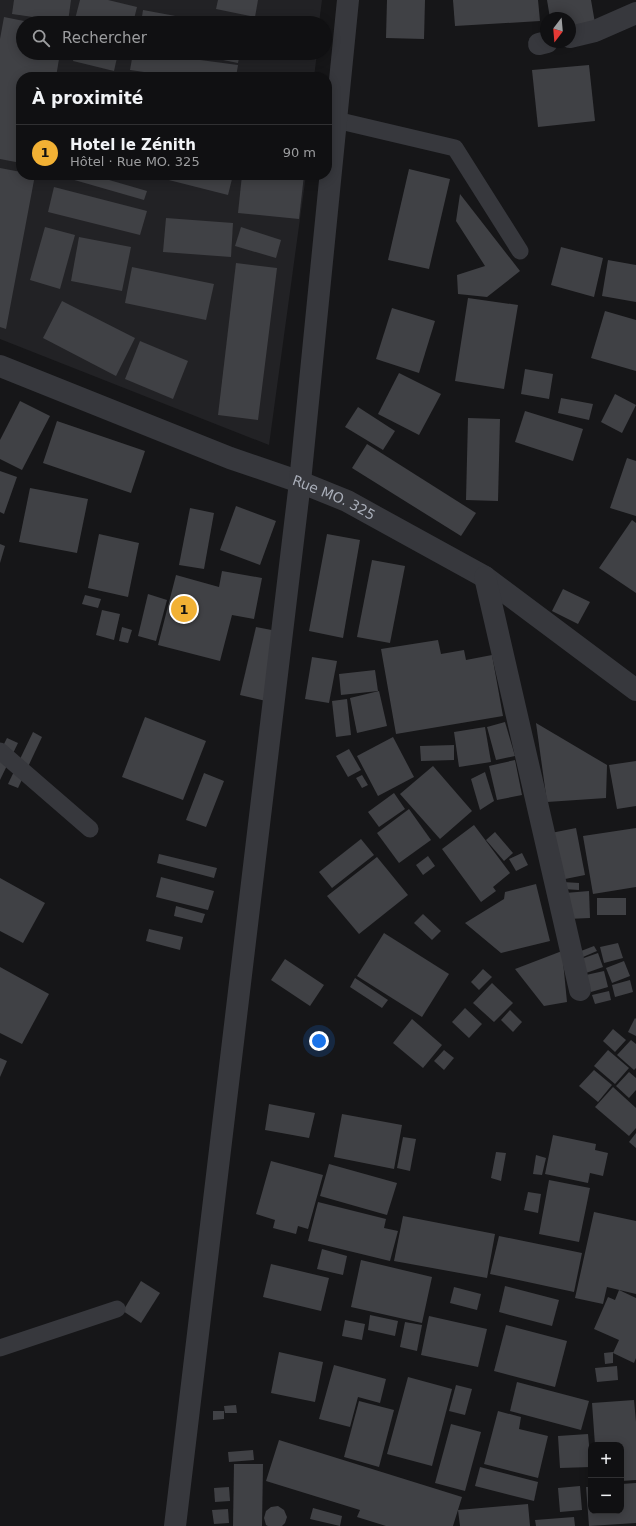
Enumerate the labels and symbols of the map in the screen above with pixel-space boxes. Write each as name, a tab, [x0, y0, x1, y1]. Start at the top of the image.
north arrow	[540, 12, 576, 48]
street label: Rue MO. 325	[290, 472, 378, 523]
pin: 1	[171, 594, 197, 624]
your location	[309, 1031, 329, 1051]

